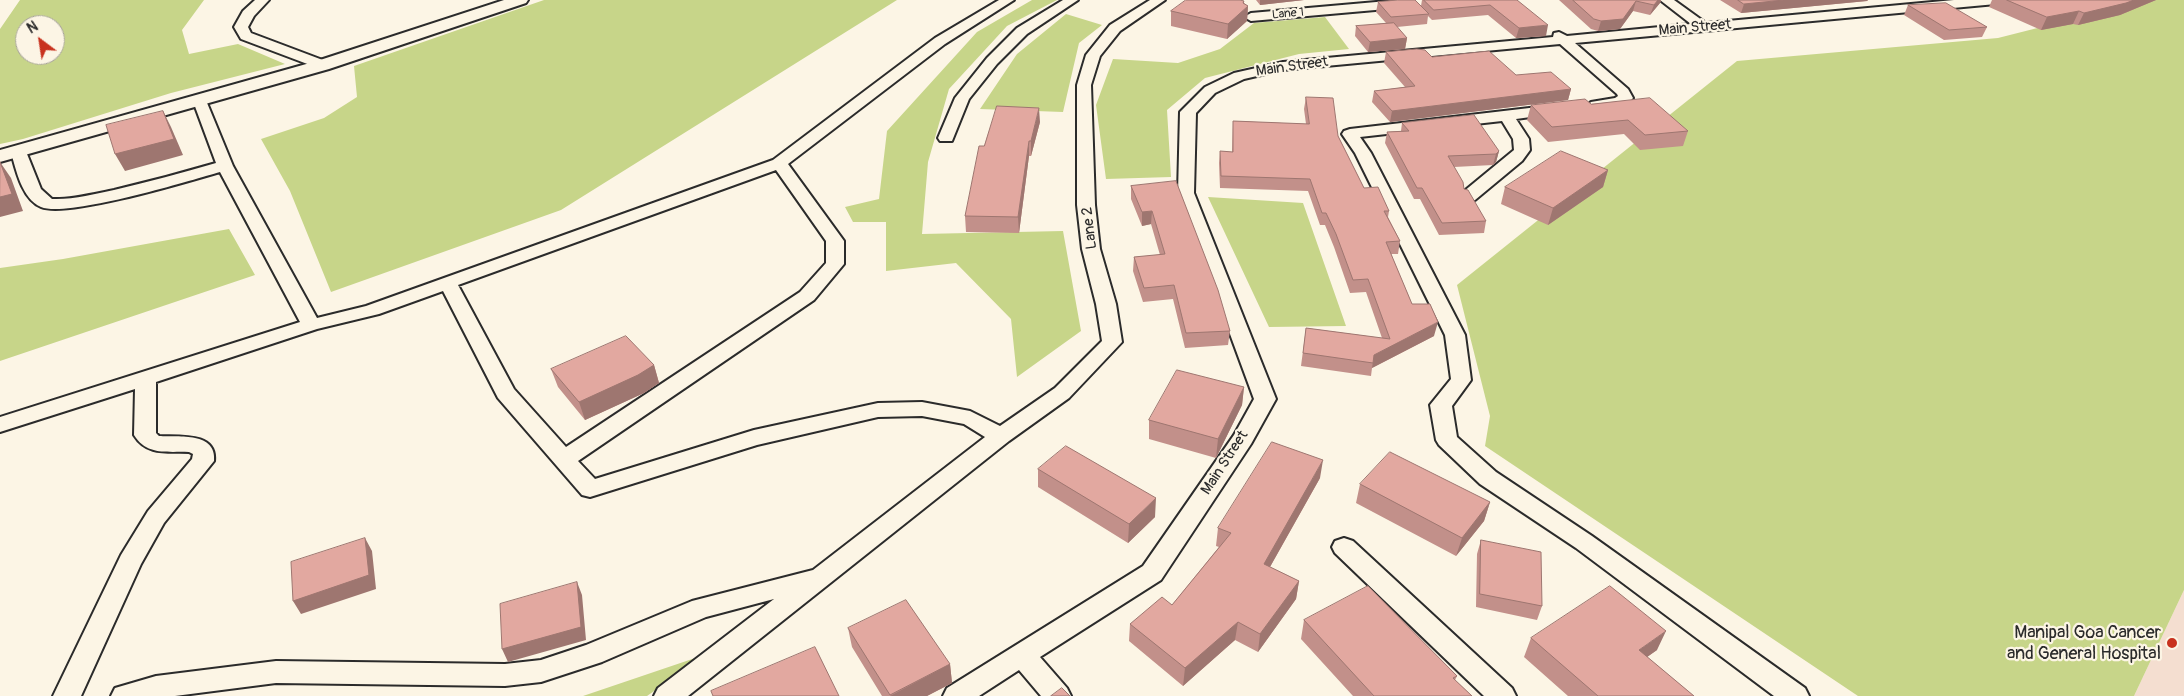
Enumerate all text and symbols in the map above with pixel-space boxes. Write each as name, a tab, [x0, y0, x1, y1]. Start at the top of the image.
street label: Lane 1	[1271, 5, 1305, 23]
north arrow	[15, 15, 65, 65]
street label: Main Street	[1658, 16, 1732, 40]
text: N	[24, 18, 41, 37]
street label: Main Street	[1255, 53, 1329, 81]
street label: Lane 2	[1078, 206, 1102, 250]
street label: Main Street	[1198, 428, 1252, 498]
place label: Manipal Goa Cancer and General Hospital	[2007, 622, 2161, 664]
marker: Manipal Goa Cancer and General Hospital	[2165, 636, 2179, 650]

